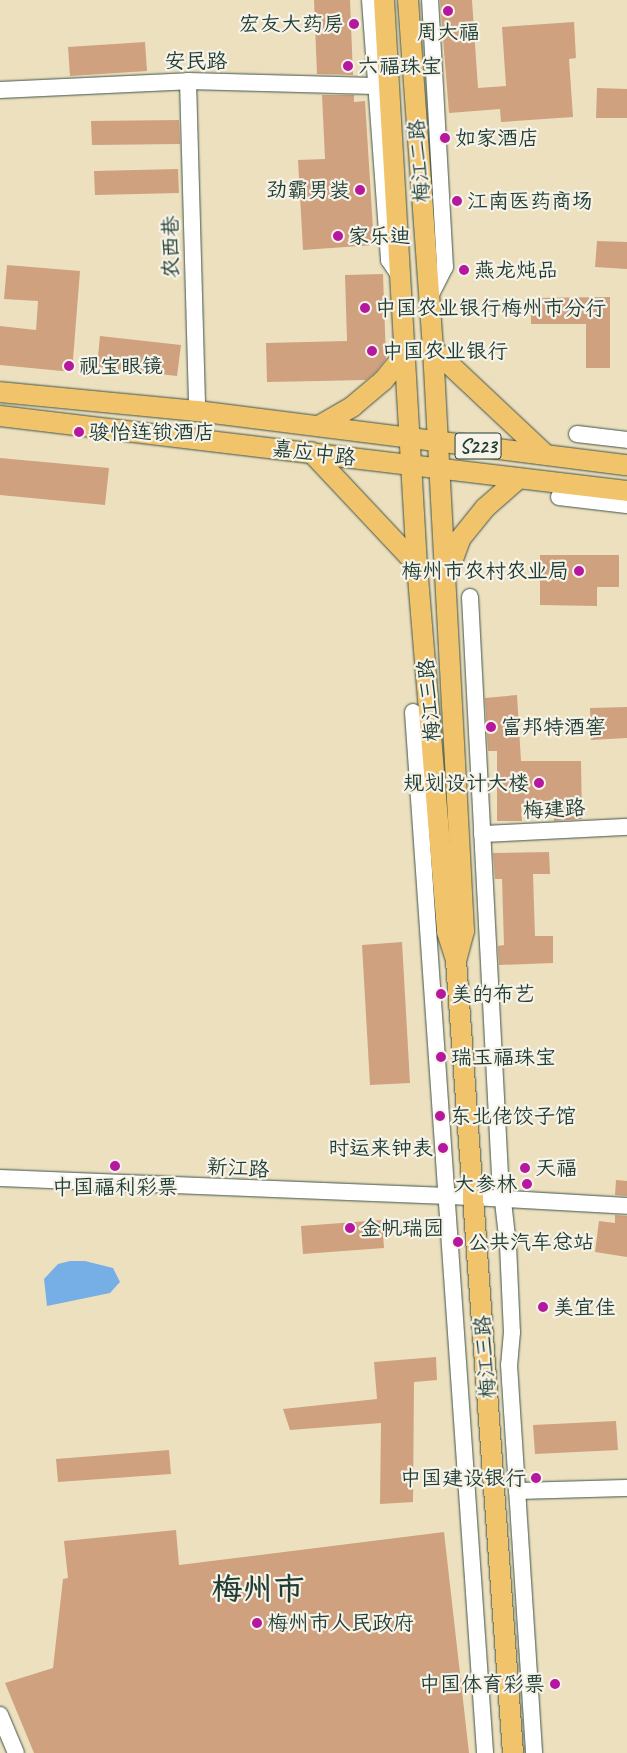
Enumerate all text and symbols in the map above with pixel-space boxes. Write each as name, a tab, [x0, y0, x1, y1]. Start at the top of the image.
marker: 周大福	[442, 5, 454, 17]
place label: 宏友大药房	[239, 11, 344, 37]
marker: 宏友大药房	[348, 18, 360, 30]
place label: 周大福	[417, 19, 479, 45]
street label: 安民路	[165, 48, 227, 74]
place label: 六福珠宝	[358, 53, 442, 79]
marker: 六福珠宝	[342, 60, 354, 72]
street label: 梅江二路	[404, 118, 434, 204]
place label: 如家酒店	[455, 125, 539, 151]
marker: 如家酒店	[439, 132, 451, 144]
place label: 劲霸男装	[266, 177, 350, 203]
marker: 劲霸男装	[354, 184, 366, 196]
place label: 江南医药商场	[467, 188, 593, 214]
marker: 江南医药商场	[451, 195, 463, 207]
street label: 农西巷	[158, 215, 184, 279]
place label: 家乐迪	[348, 223, 411, 249]
marker: 家乐迪	[332, 230, 344, 242]
place label: 燕龙炖品	[474, 257, 558, 283]
marker: 燕龙炖品	[458, 264, 470, 276]
place label: 中国农业银行梅州市分行	[375, 295, 606, 321]
marker: 中国农业银行梅州市分行	[359, 302, 371, 314]
place label: 中国农业银行	[382, 338, 508, 364]
marker: 中国农业银行	[366, 345, 378, 357]
place label: 视宝眼镜	[79, 353, 163, 379]
marker: 视宝眼镜	[63, 360, 75, 372]
place label: 骏怡连锁酒店	[89, 419, 215, 445]
marker: 骏怡连锁酒店	[73, 426, 85, 438]
road number: S223	[454, 428, 502, 464]
street label: 嘉应中路	[271, 435, 357, 471]
place label: 梅州市农村农业局	[401, 558, 569, 584]
marker: 梅州市农村农业局	[573, 565, 585, 577]
street label: 梅江三路	[413, 657, 445, 743]
place label: 富邦特酒窖	[501, 714, 606, 740]
marker: 富邦特酒窖	[485, 721, 497, 733]
place label: 规划设计大楼	[403, 770, 529, 796]
marker: 规划设计大楼	[533, 777, 545, 789]
street label: 梅建路	[522, 795, 586, 823]
place label: 美的布艺	[451, 981, 535, 1007]
marker: 美的布艺	[435, 988, 447, 1000]
place label: 瑞玉福珠宝	[451, 1044, 556, 1070]
marker: 瑞玉福珠宝	[435, 1051, 447, 1063]
place label: 东北佬饺子馆	[450, 1103, 576, 1129]
marker: 东北佬饺子馆	[434, 1110, 446, 1122]
place label: 时运来钟表	[328, 1135, 433, 1161]
marker: 时运来钟表	[437, 1142, 449, 1154]
street label: 新江路	[206, 1154, 270, 1182]
place label: 天福	[535, 1155, 577, 1181]
marker: 中国福利彩票	[109, 1160, 121, 1172]
marker: 天福	[519, 1162, 531, 1174]
place label: 大参林	[454, 1171, 517, 1197]
place label: 中国福利彩票	[52, 1174, 178, 1200]
marker: 大参林	[521, 1178, 533, 1190]
place label: 金帆瑞园	[360, 1215, 444, 1241]
marker: 金帆瑞园	[344, 1222, 356, 1234]
place label: 公共汽车总站	[468, 1229, 594, 1255]
marker: 公共汽车总站	[452, 1236, 464, 1248]
place label: 美宜佳	[553, 1294, 616, 1320]
marker: 美宜佳	[537, 1301, 549, 1313]
street label: 梅江三路	[470, 1314, 500, 1400]
place label: 中国建设银行	[400, 1465, 526, 1491]
marker: 中国建设银行	[530, 1472, 542, 1484]
district label: 梅州市	[212, 1570, 304, 1608]
place label: 梅州市人民政府	[267, 1610, 414, 1636]
marker: 梅州市人民政府	[251, 1617, 263, 1629]
place label: 中国体育彩票	[419, 1671, 545, 1697]
marker: 中国体育彩票	[549, 1678, 561, 1690]

